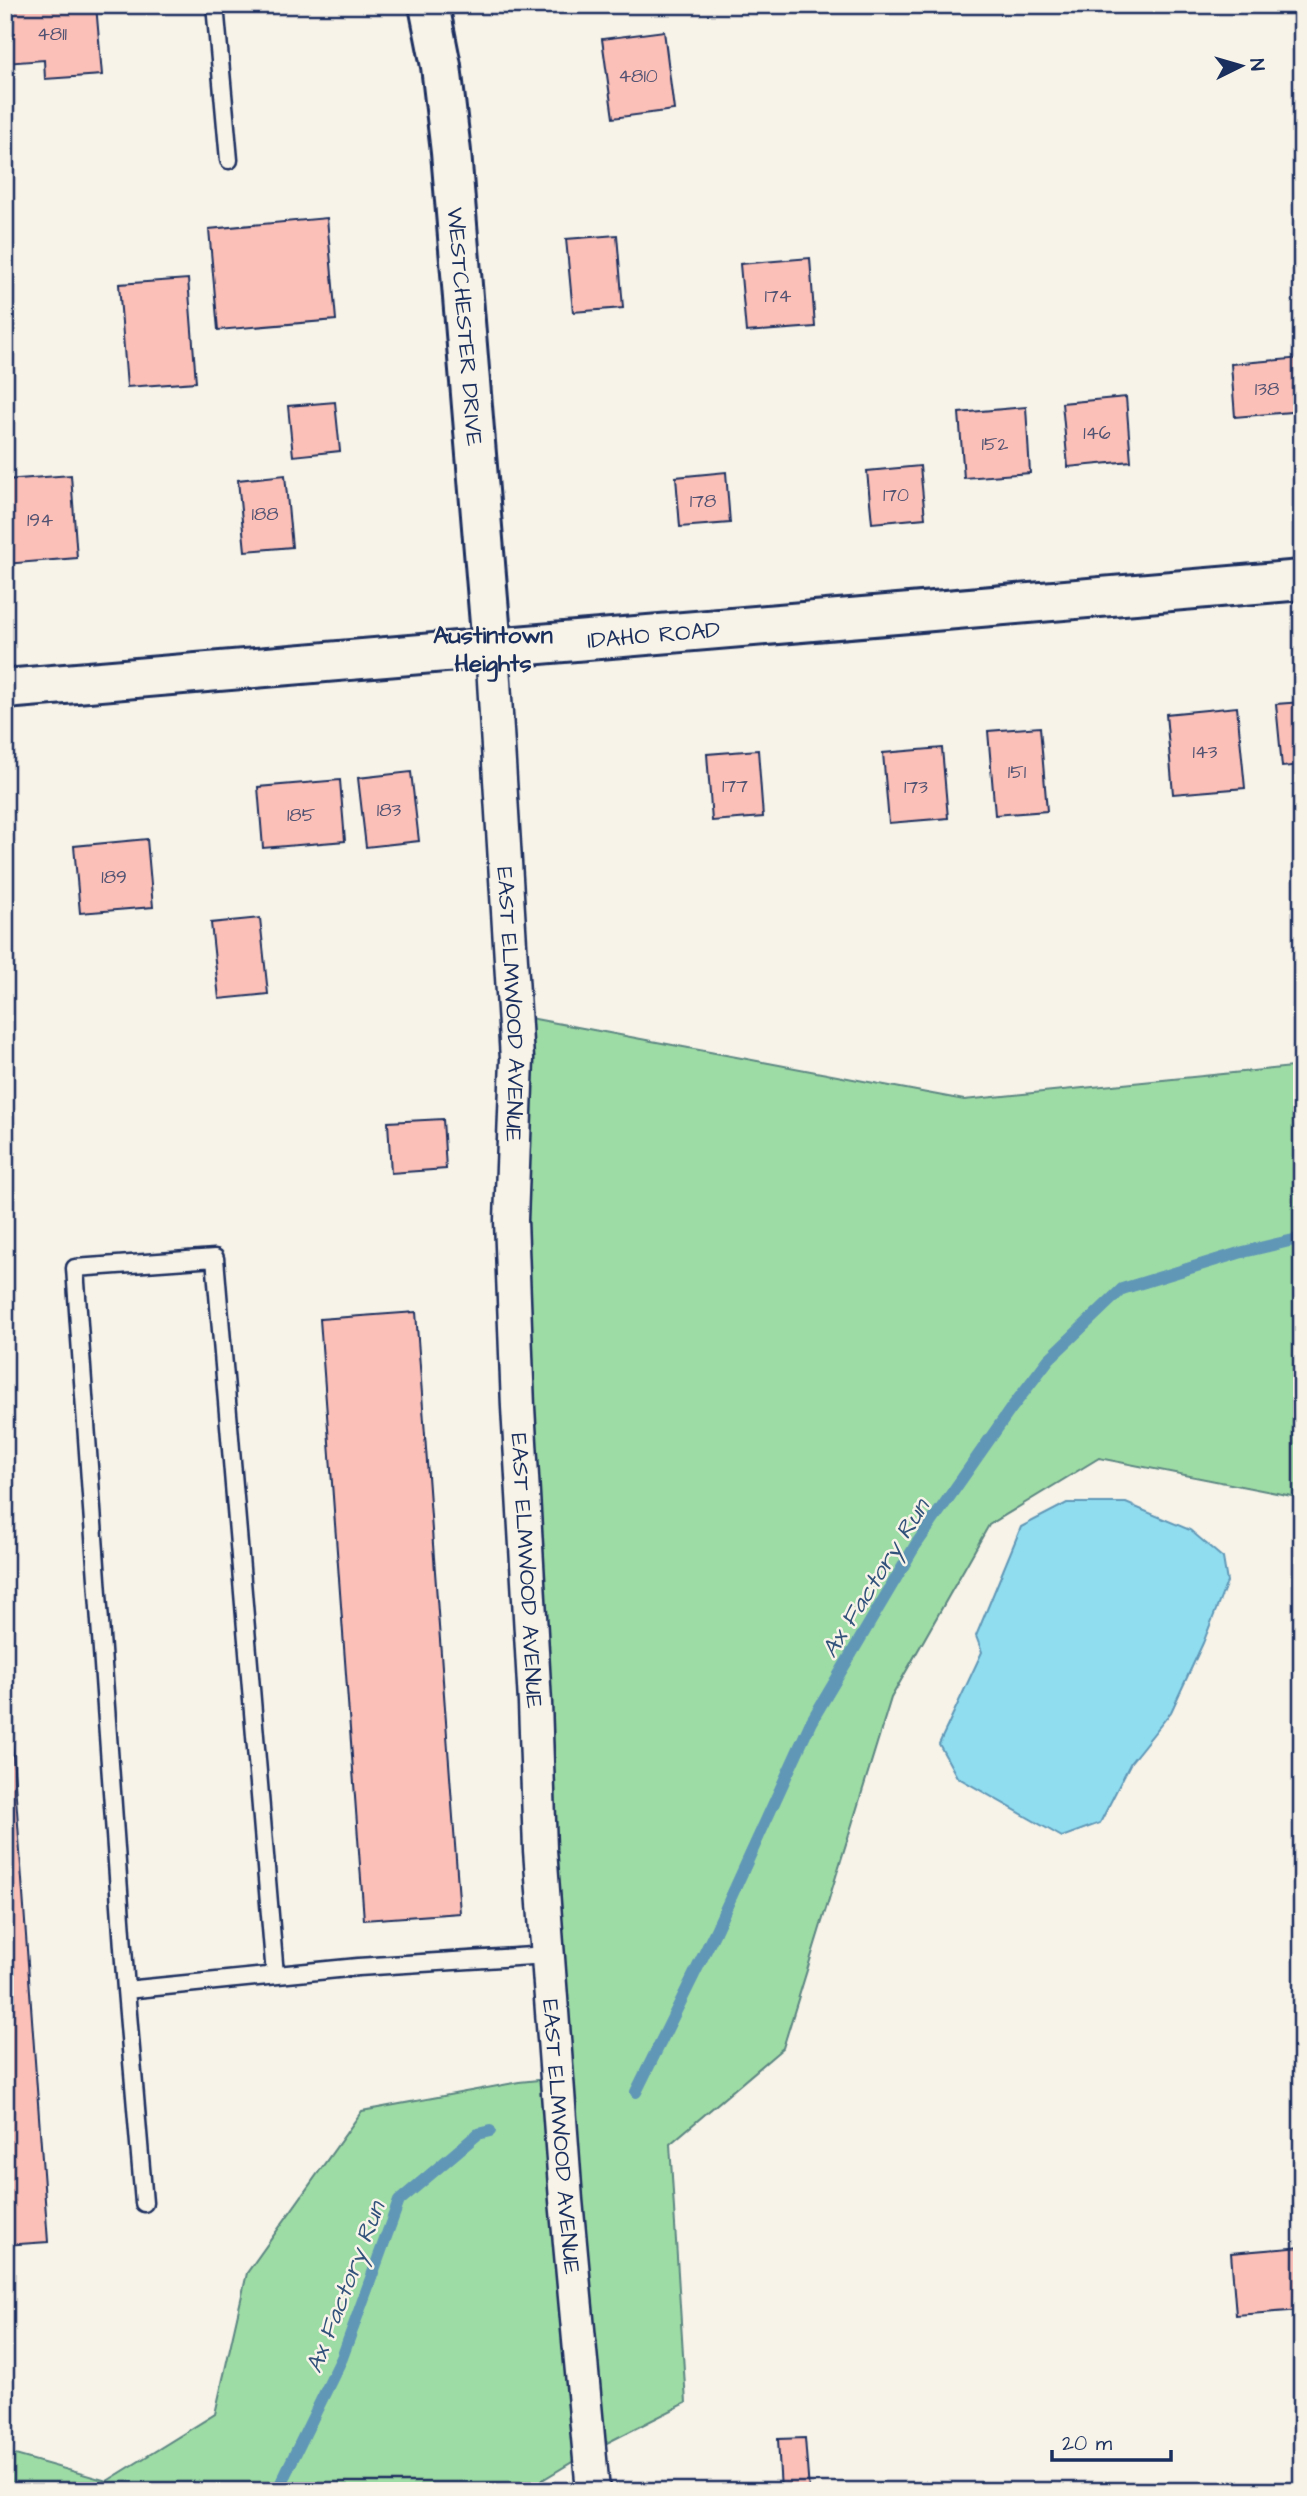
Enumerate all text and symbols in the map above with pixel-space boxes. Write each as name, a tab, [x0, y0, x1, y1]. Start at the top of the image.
house number: 4811	[37, 21, 68, 48]
north arrow	[1206, 32, 1276, 102]
text: N	[1242, 58, 1270, 72]
house number: 4810	[618, 63, 658, 90]
street label: WESTCHESTER DRIVE	[439, 206, 490, 448]
house number: 174	[764, 283, 792, 310]
house number: 138	[1255, 376, 1279, 403]
house number: 146	[1083, 420, 1111, 447]
house number: 152	[982, 431, 1009, 458]
house number: 170	[883, 482, 909, 509]
house number: 178	[690, 488, 716, 515]
house number: 188	[251, 501, 279, 528]
house number: 194	[27, 507, 53, 534]
street label: IDAHO ROAD	[586, 614, 722, 657]
district label: Austintown Heights	[433, 619, 553, 682]
house number: 143	[1192, 739, 1218, 766]
house number: 151	[1008, 759, 1027, 786]
house number: 177	[722, 773, 748, 800]
house number: 173	[904, 774, 928, 801]
house number: 183	[377, 797, 402, 824]
house number: 185	[287, 802, 316, 829]
house number: 189	[101, 864, 127, 891]
street label: EAST ELMWOOD AVENUE	[488, 866, 532, 1143]
street label: EAST ELMWOOD AVENUE	[503, 1432, 550, 1710]
water label: Ax Factory Run	[814, 1491, 939, 1664]
street label: EAST ELMWOOD AVENUE	[534, 1998, 588, 2276]
water label: Ax Factory Run	[298, 2195, 395, 2378]
scale bar	[1052, 2419, 1170, 2463]
text: 20 m	[1062, 2429, 1113, 2458]

